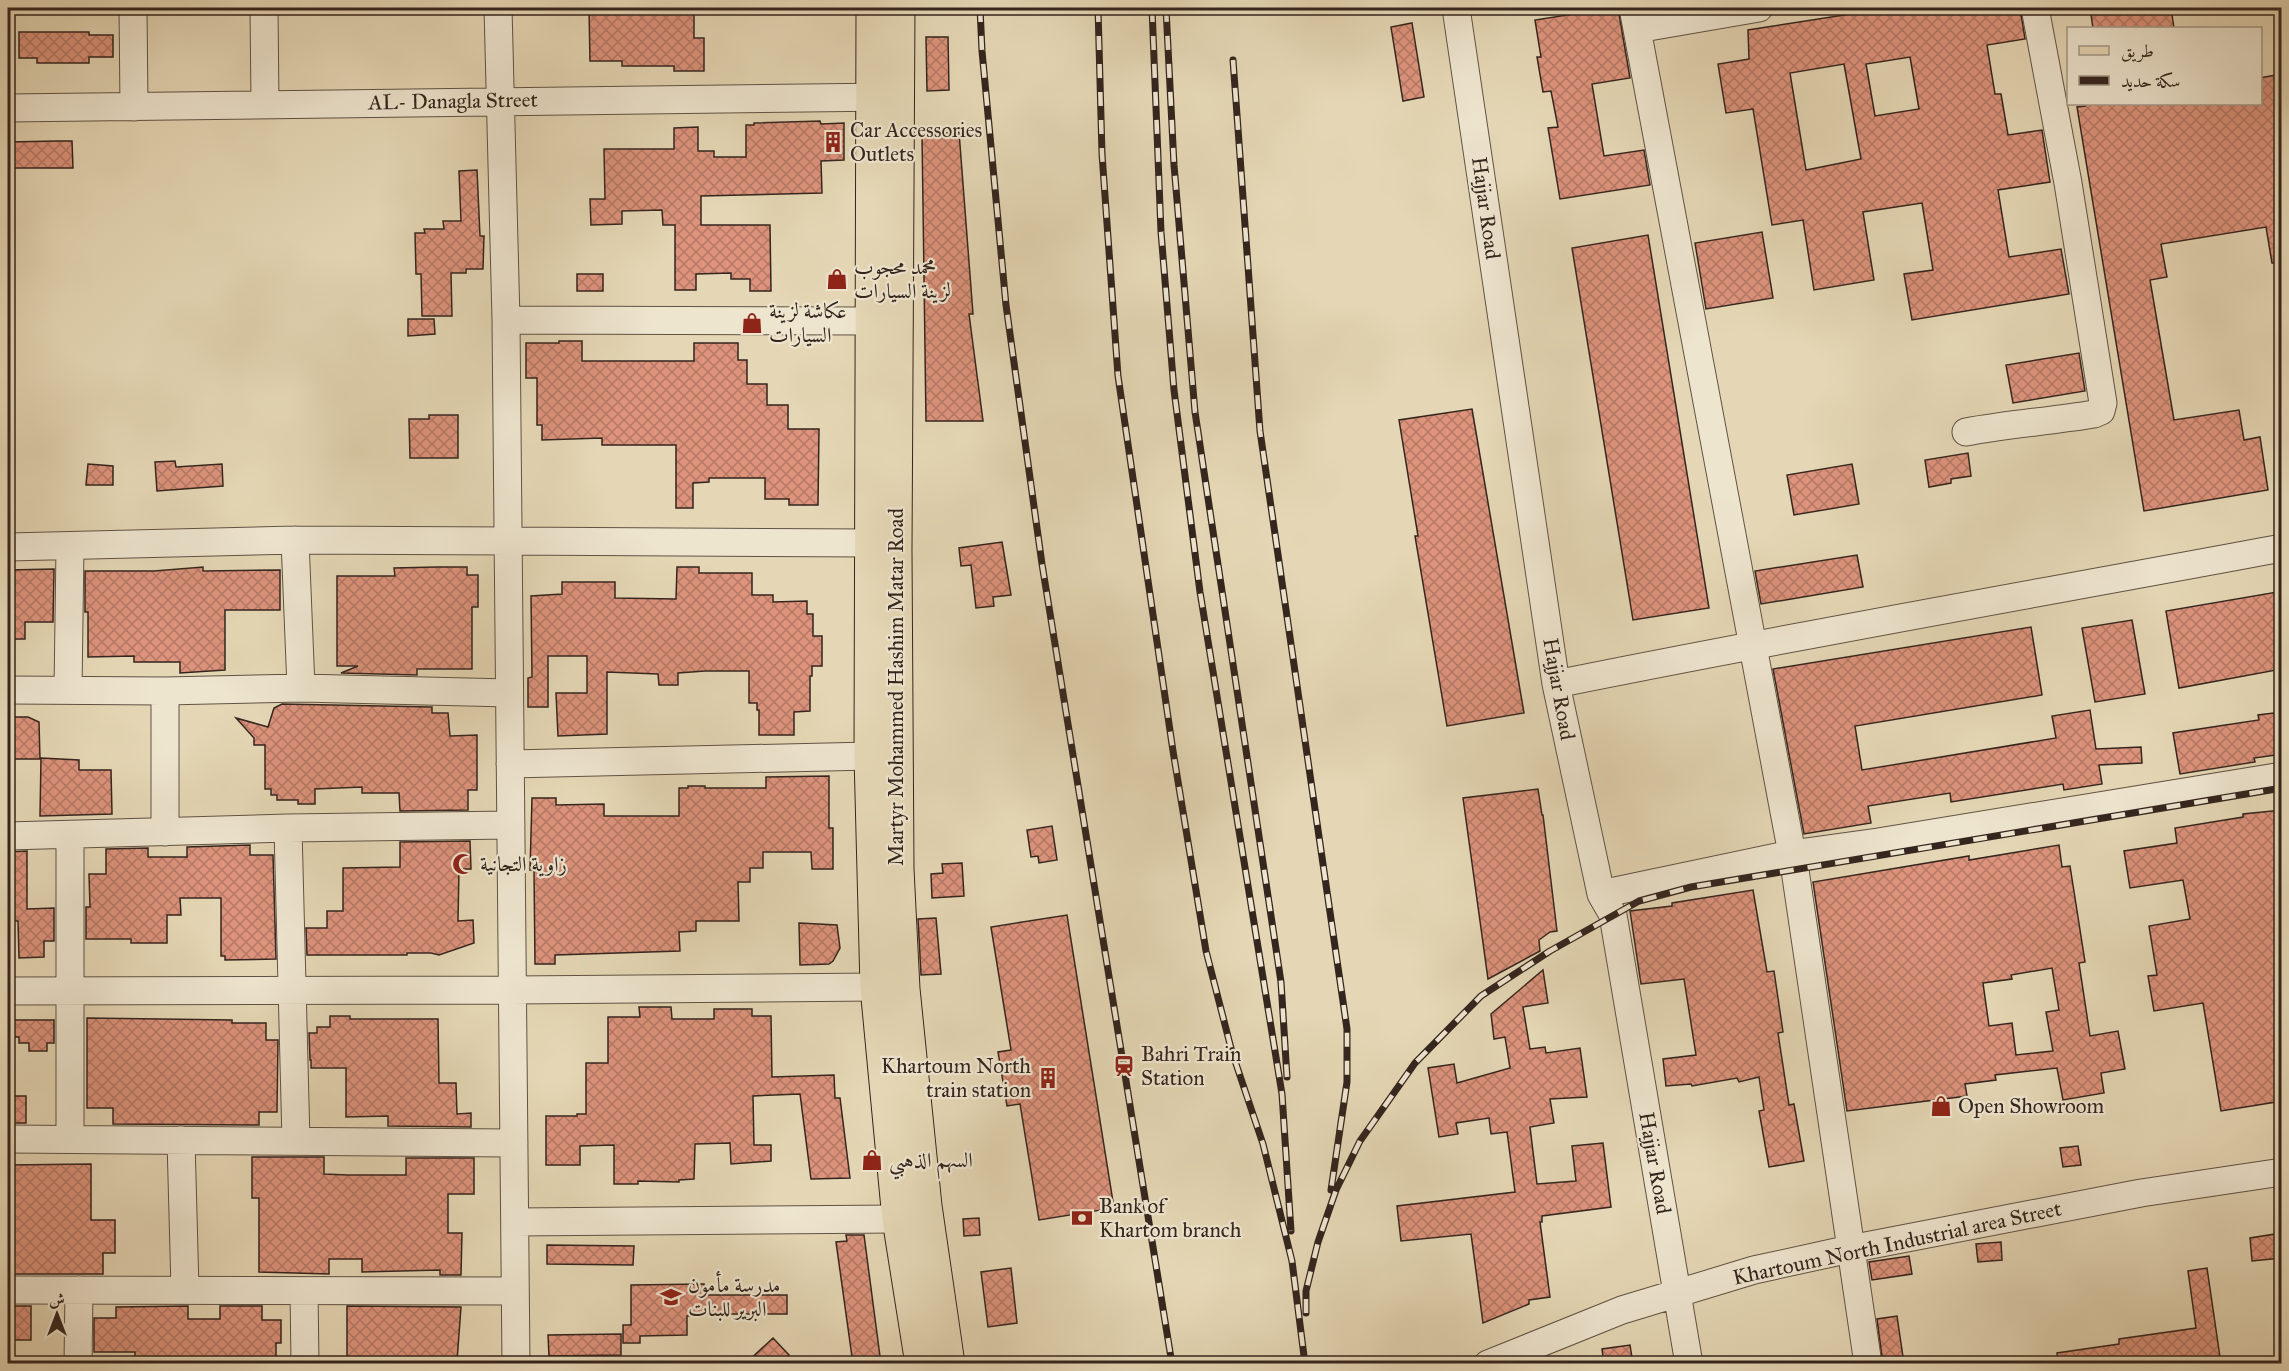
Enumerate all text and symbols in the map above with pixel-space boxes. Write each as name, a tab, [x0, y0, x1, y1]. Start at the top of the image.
legend	[2067, 27, 2262, 105]
text: طريق	[2121, 40, 2154, 63]
text: سكة حديد	[2121, 70, 2181, 92]
street label: AL- Danagla Street	[367, 87, 539, 115]
place label: Car Accessories Outlets	[850, 117, 982, 167]
building icon: Car Accessories Outlets	[821, 130, 845, 154]
street label: Hajjar Road	[1466, 155, 1506, 261]
place label: محمد محجوب لزينة السيارات	[854, 254, 951, 304]
shop icon: محمد محجوب لزينة السيارات	[825, 267, 849, 291]
place label: عكاشة لزينة السيارات	[769, 298, 847, 348]
shop icon: عكاشة لزينة السيارات	[740, 311, 764, 335]
street label: Martyr Mohammed Hashim Matar Road	[883, 508, 909, 866]
street label: Hajjar Road	[1537, 636, 1581, 743]
place label: زاوية التجانية	[480, 851, 567, 877]
mosque icon: زاوية التجانية	[451, 852, 475, 876]
place label: Bahri Train Station	[1141, 1041, 1241, 1091]
place label: Khartoum North train station	[881, 1053, 1031, 1103]
station icon: Bahri Train Station	[1112, 1054, 1136, 1078]
building icon: Khartoum North train station	[1036, 1066, 1060, 1090]
place label: Open Showroom	[1958, 1093, 2104, 1119]
shop icon: Open Showroom	[1929, 1094, 1953, 1118]
street label: Hajjar Road	[1633, 1110, 1677, 1217]
place label: السهم الذهبي	[889, 1147, 973, 1180]
shop icon: السهم الذهبي	[860, 1148, 884, 1172]
place label: Bank of Khartom branch	[1099, 1193, 1242, 1243]
street label: Khartoum North Industrial area Street	[1730, 1195, 2064, 1291]
bank icon: Bank of Khartom branch	[1070, 1206, 1094, 1230]
place label: مدرسة مأمون البرير للبنات	[688, 1270, 781, 1322]
north arrow	[27, 1284, 87, 1344]
school or university icon: مدرسة مأمون البرير للبنات	[659, 1285, 683, 1309]
text: ش	[49, 1290, 65, 1309]

